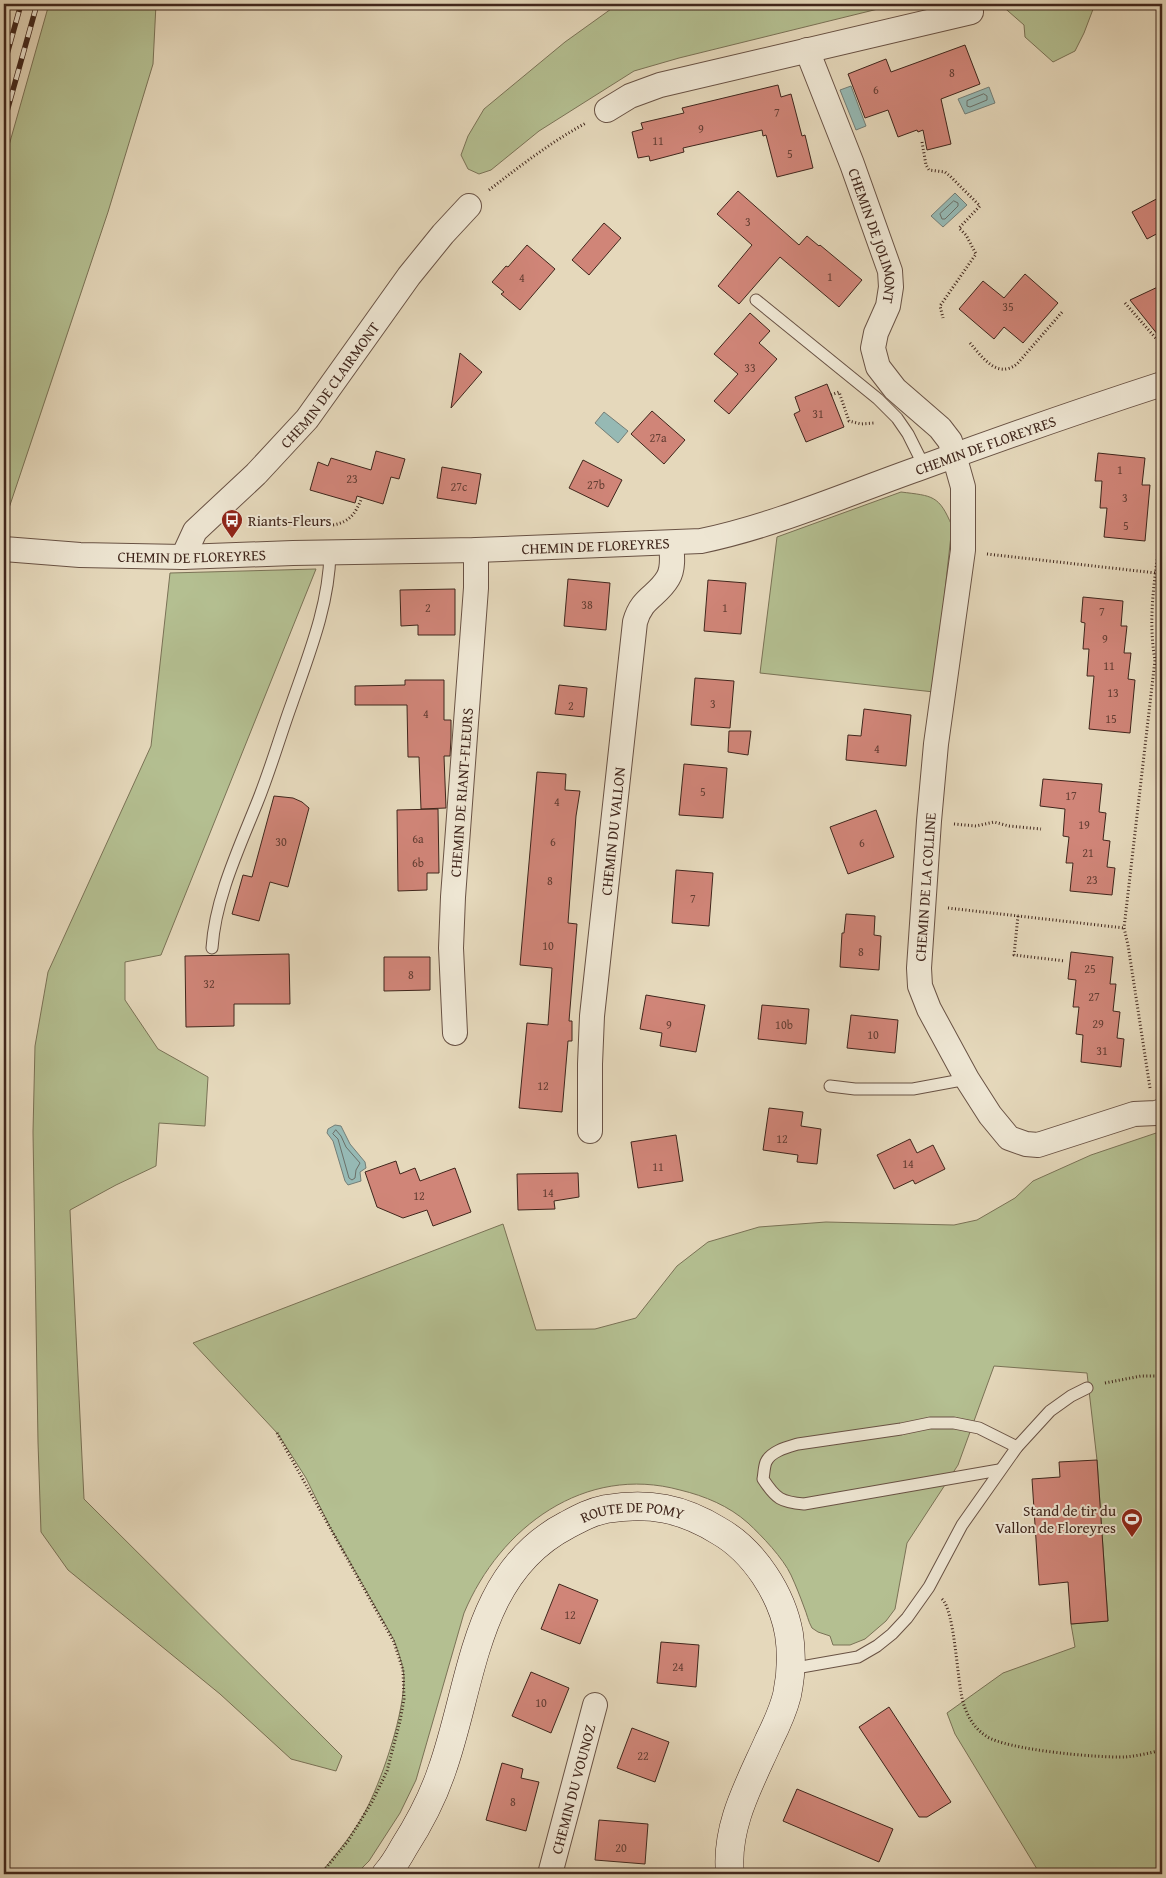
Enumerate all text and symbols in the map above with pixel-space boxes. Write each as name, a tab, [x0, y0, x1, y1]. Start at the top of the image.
house number: 8	[949, 64, 955, 81]
house number: 6	[873, 81, 879, 98]
house number: 7	[774, 104, 780, 121]
house number: 9	[698, 120, 704, 137]
house number: 11	[652, 132, 664, 149]
house number: 5	[787, 145, 793, 162]
street label: CHEMIN DE JOLIMONT	[844, 165, 902, 306]
house number: 3	[745, 213, 751, 230]
house number: 1	[827, 268, 833, 285]
house number: 4	[519, 269, 525, 286]
house number: 35	[1002, 298, 1014, 315]
street label: CHEMIN DE CLAIRMONT	[275, 317, 384, 452]
house number: 33	[744, 359, 756, 376]
house number: 31	[812, 405, 824, 422]
street label: CHEMIN DE FLOREYRES	[912, 410, 1059, 480]
house number: 27a	[649, 429, 667, 446]
house number: 1	[1117, 461, 1123, 478]
house number: 23	[346, 470, 358, 487]
house number: 27b	[587, 476, 605, 493]
house number: 27c	[451, 478, 468, 495]
house number: 3	[1122, 489, 1128, 506]
bus stop icon: Riants-Fleurs	[220, 508, 244, 539]
place label: Riants-Fleurs	[248, 510, 332, 531]
house number: 5	[1123, 517, 1129, 534]
street label: CHEMIN DE FLOREYRES	[521, 532, 670, 559]
street label: CHEMIN DE FLOREYRES	[117, 543, 266, 568]
house number: 38	[581, 596, 593, 613]
house number: 2	[425, 599, 431, 616]
house number: 1	[722, 599, 728, 616]
house number: 7	[1099, 603, 1105, 620]
house number: 9	[1102, 630, 1108, 647]
house number: 11	[1103, 657, 1115, 674]
house number: 13	[1107, 684, 1119, 701]
house number: 3	[710, 695, 716, 712]
house number: 2	[568, 697, 574, 714]
house number: 4	[423, 705, 429, 722]
street label: CHEMIN DE RIANT-FLEURS	[444, 707, 478, 878]
house number: 15	[1105, 710, 1117, 727]
house number: 4	[874, 740, 880, 757]
street label: CHEMIN DU VALLON	[595, 766, 630, 896]
house number: 5	[700, 783, 706, 800]
house number: 17	[1065, 787, 1077, 804]
house number: 4	[554, 793, 560, 810]
street label: CHEMIN DE LA COLLINE	[909, 811, 941, 962]
house number: 19	[1078, 816, 1090, 833]
house number: 6a	[412, 830, 424, 847]
house number: 30	[275, 833, 287, 850]
house number: 6	[550, 833, 556, 850]
house number: 6	[859, 834, 865, 851]
house number: 21	[1082, 844, 1094, 861]
house number: 6b	[412, 854, 424, 871]
house number: 23	[1086, 871, 1098, 888]
house number: 8	[547, 872, 553, 889]
house number: 7	[690, 890, 696, 907]
house number: 10	[542, 937, 554, 954]
house number: 8	[858, 943, 864, 960]
house number: 25	[1084, 960, 1096, 977]
house number: 8	[408, 966, 414, 983]
house number: 32	[203, 975, 215, 992]
house number: 27	[1088, 988, 1100, 1005]
house number: 29	[1092, 1015, 1104, 1032]
house number: 9	[666, 1016, 672, 1033]
house number: 10b	[775, 1016, 793, 1033]
house number: 10	[867, 1026, 879, 1043]
house number: 31	[1096, 1042, 1108, 1059]
house number: 12	[537, 1077, 549, 1094]
house number: 12	[776, 1130, 788, 1147]
house number: 14	[902, 1155, 914, 1172]
house number: 11	[652, 1158, 664, 1175]
house number: 14	[542, 1184, 554, 1201]
house number: 12	[413, 1187, 425, 1204]
street label: ROUTE DE POMY	[577, 1496, 687, 1527]
place label: Stand de tir du Vallon de Floreyres	[995, 1500, 1117, 1538]
sports icon: Stand de tir du Vallon de Floreyres	[1120, 1507, 1144, 1538]
house number: 12	[564, 1606, 576, 1623]
house number: 24	[672, 1658, 684, 1675]
house number: 10	[535, 1694, 547, 1711]
street label: CHEMIN DU VOUNOZ	[545, 1722, 600, 1856]
house number: 22	[637, 1747, 649, 1764]
house number: 8	[510, 1793, 516, 1810]
house number: 20	[615, 1839, 627, 1856]

